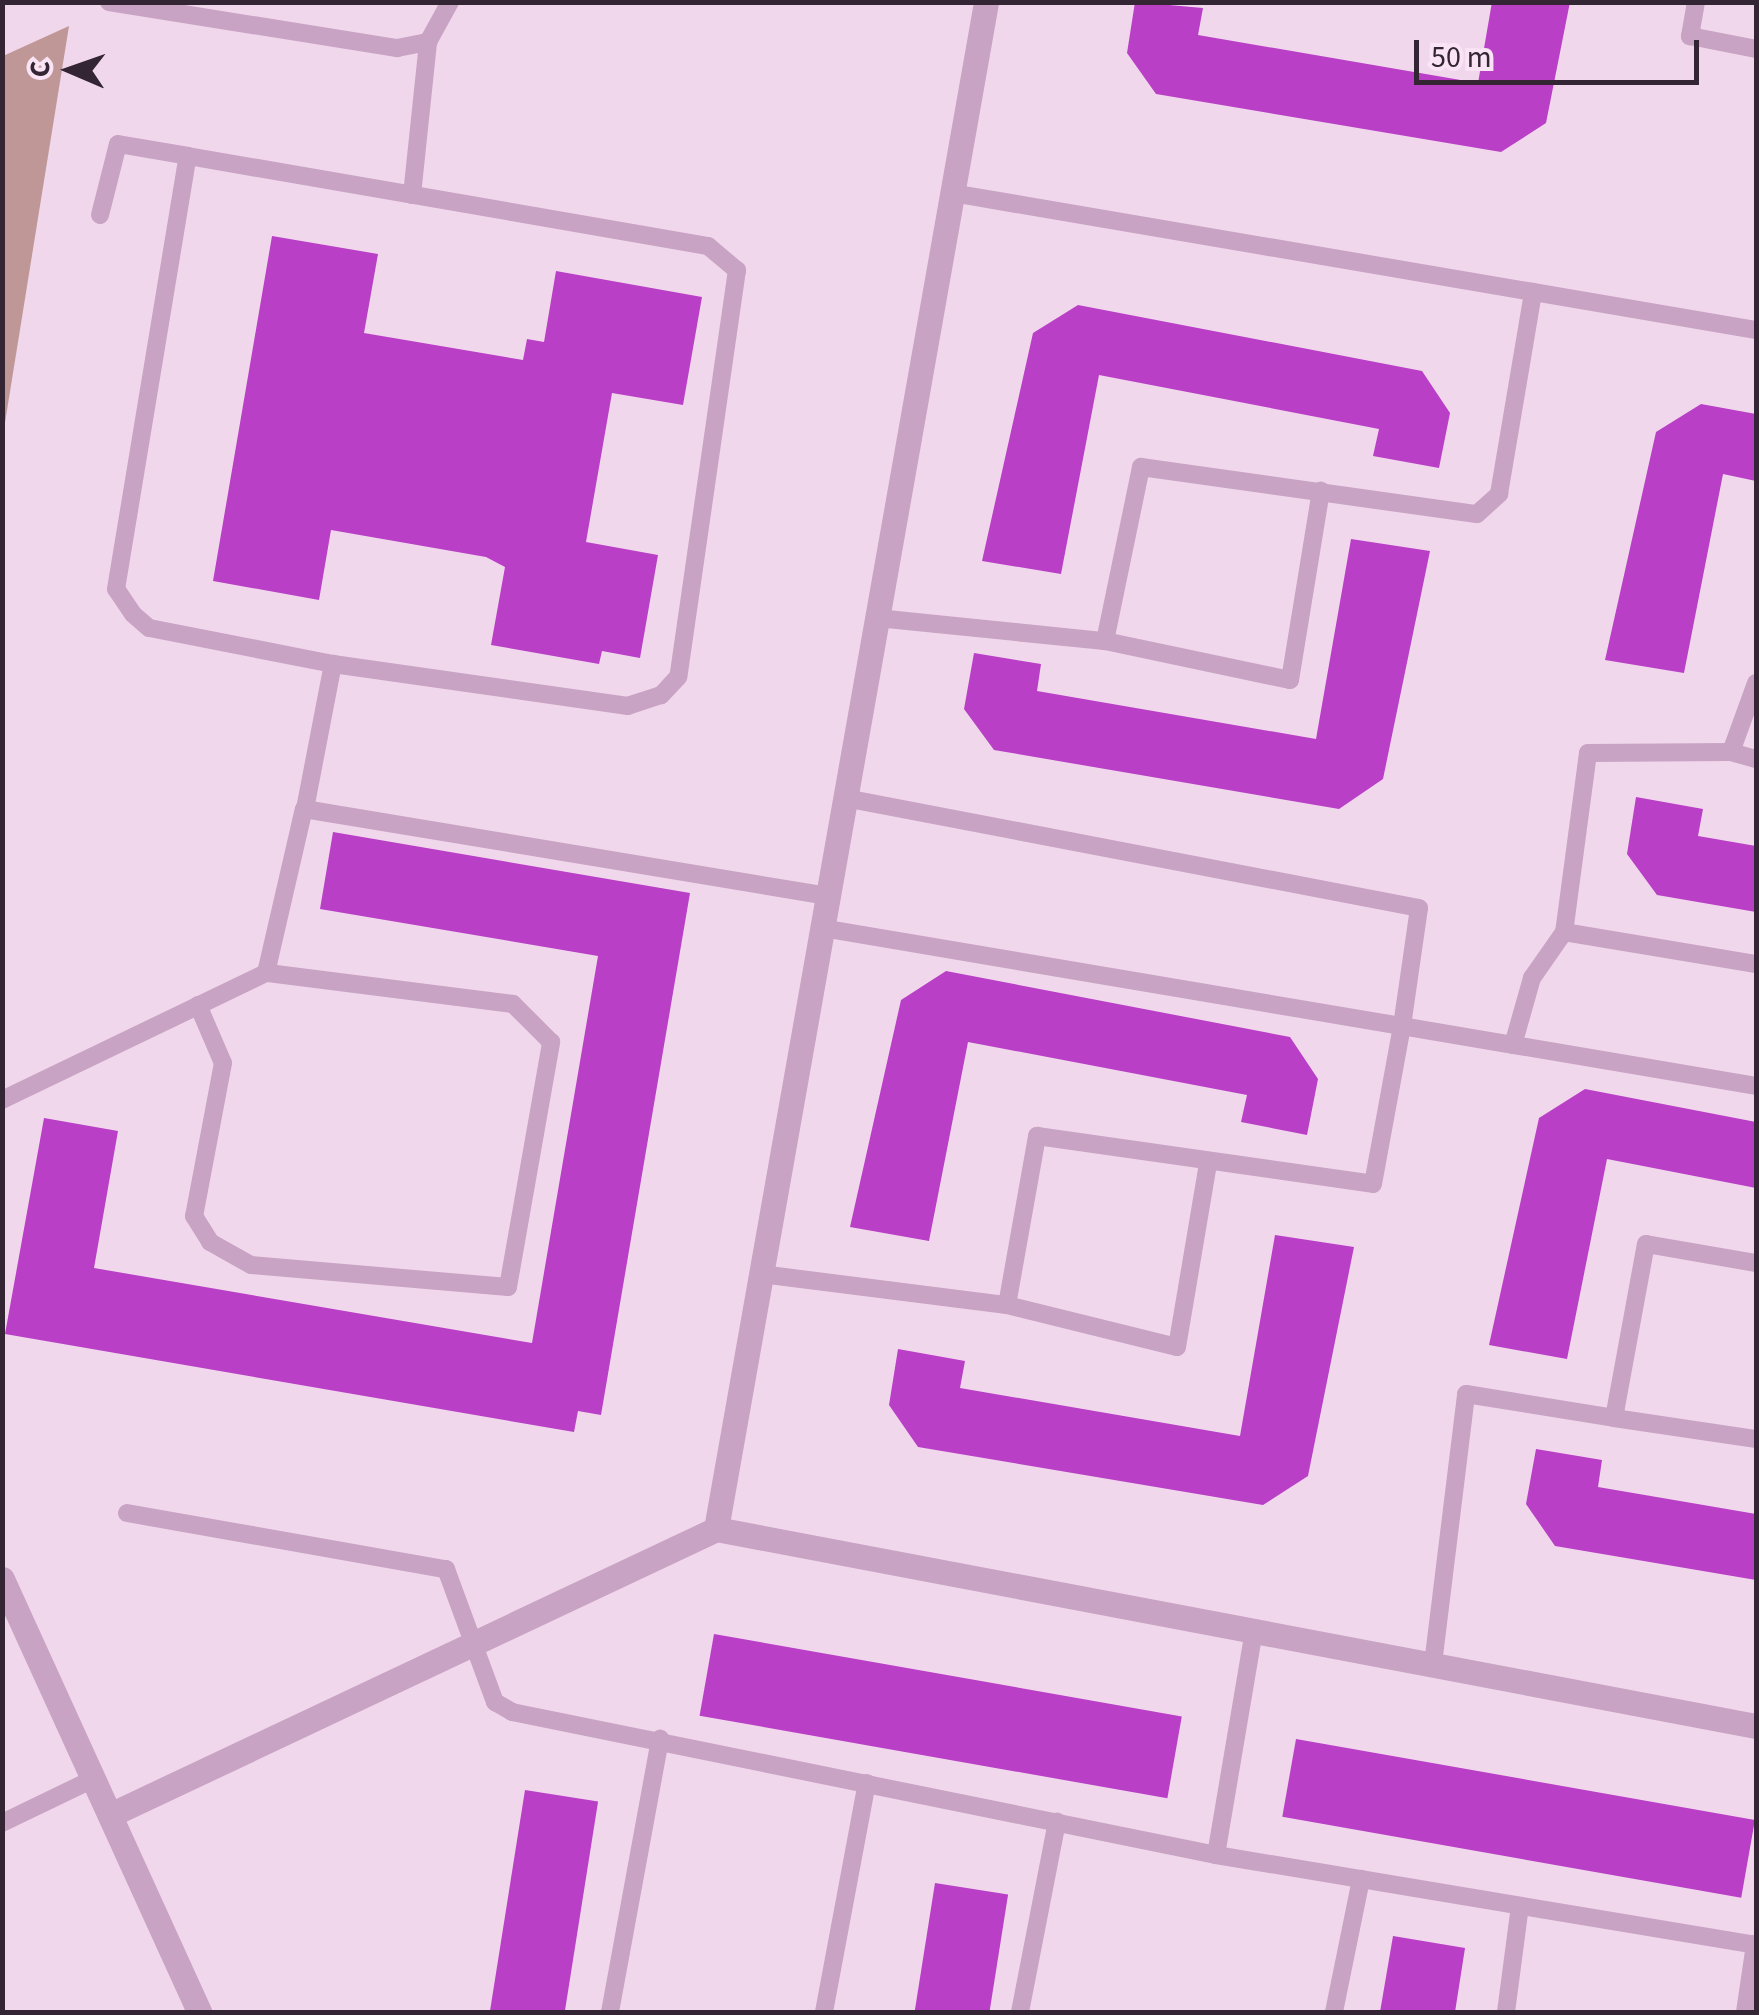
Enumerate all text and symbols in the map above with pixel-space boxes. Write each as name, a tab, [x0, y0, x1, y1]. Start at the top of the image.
north arrow	[20, 20, 120, 120]
scale bar	[1419, 20, 1704, 82]
text: 50 m	[1431, 36, 1492, 79]
text: С	[20, 60, 60, 78]

